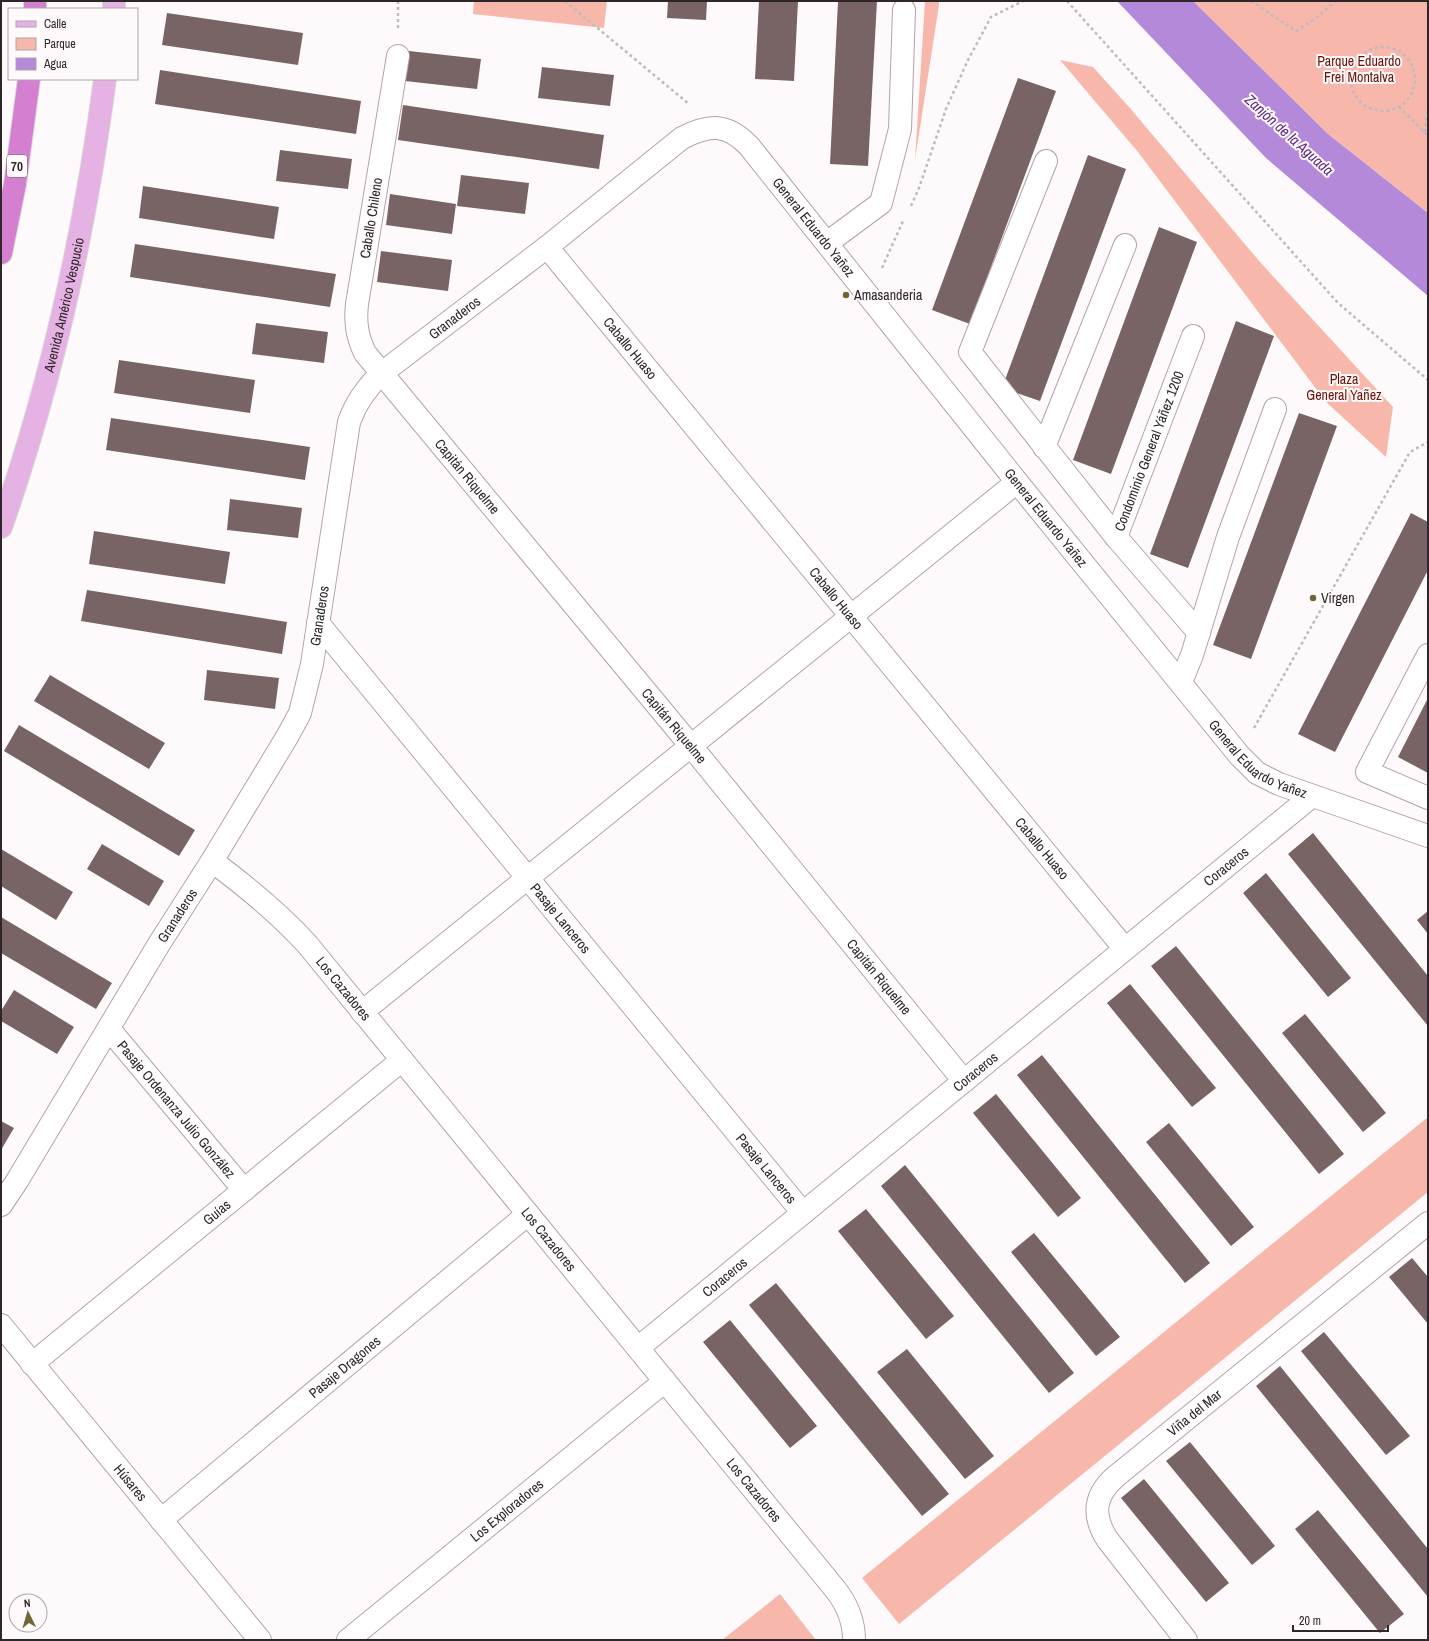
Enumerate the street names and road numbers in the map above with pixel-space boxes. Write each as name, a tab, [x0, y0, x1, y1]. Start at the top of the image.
road number: 70	[7, 155, 27, 177]
street label: General Eduardo Yañez	[769, 174, 859, 281]
street label: Caballo Chileno	[356, 176, 386, 260]
street label: Avenida Américo Vespucio	[39, 236, 88, 375]
street label: Granaderos	[425, 292, 484, 343]
street label: Caballo Huaso	[599, 313, 661, 383]
street label: Condominio General Yáñez 1200	[1110, 368, 1188, 534]
street label: Capitán Riquelme	[431, 435, 504, 518]
street label: General Eduardo Yañez	[1001, 465, 1092, 571]
street label: Caballo Huaso	[805, 563, 867, 633]
street label: Granaderos	[306, 584, 333, 647]
street label: Capitán Riquelme	[638, 684, 711, 767]
street label: General Eduardo Yañez	[1205, 716, 1310, 802]
street label: Caballo Huaso	[1011, 814, 1073, 883]
street label: Coraceros	[1200, 843, 1252, 890]
street label: Pasaje Lanceros	[526, 879, 595, 957]
street label: Granaderos	[153, 885, 201, 946]
street label: Capitán Riquelme	[843, 935, 915, 1018]
street label: Los Cazadores	[312, 953, 375, 1024]
street label: Pasaje Ordenanza Julio González	[114, 1037, 240, 1182]
street label: Coraceros	[949, 1048, 1002, 1096]
street label: Pasaje Lanceros	[732, 1130, 801, 1207]
street label: Guías	[199, 1195, 234, 1229]
street label: Los Cazadores	[517, 1204, 580, 1275]
street label: Coraceros	[698, 1253, 751, 1301]
street label: Pasaje Dragones	[305, 1332, 384, 1402]
street label: Viña del Mar	[1163, 1385, 1225, 1440]
street label: Los Cazadores	[723, 1454, 786, 1526]
street label: Húsares	[110, 1460, 151, 1505]
street label: Los Exploradores	[466, 1475, 547, 1546]

